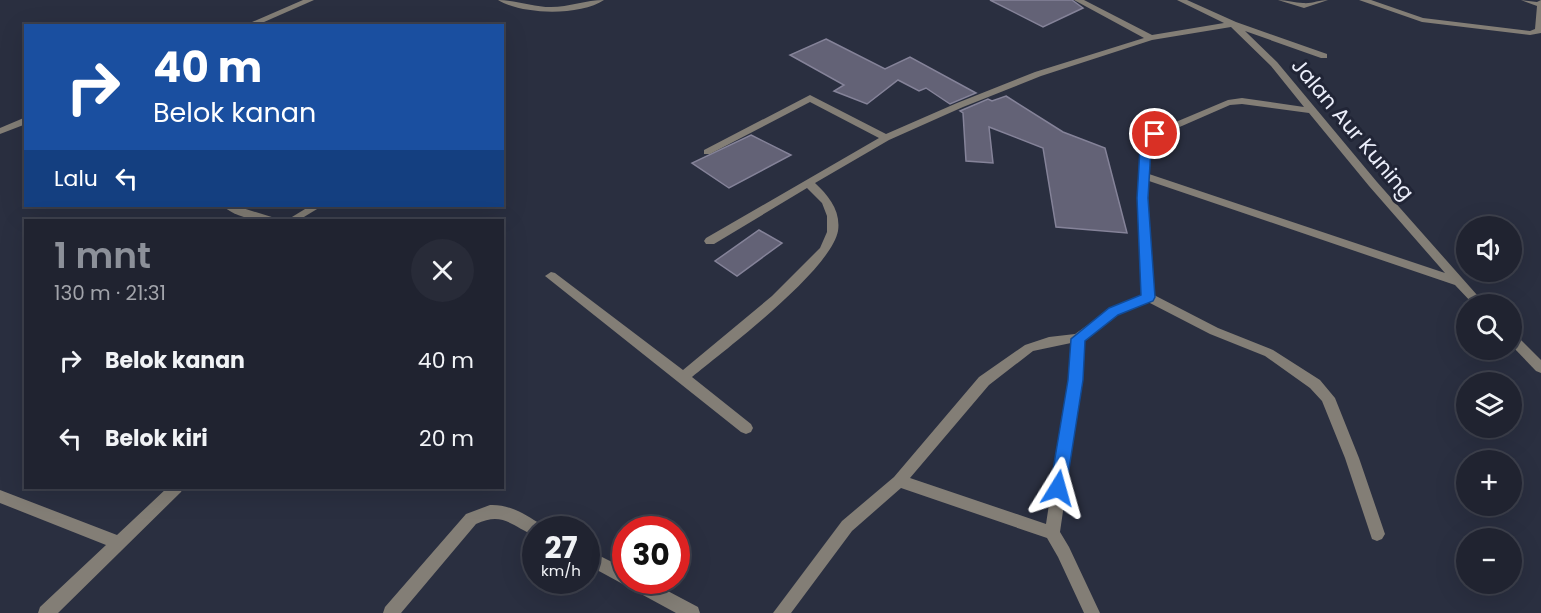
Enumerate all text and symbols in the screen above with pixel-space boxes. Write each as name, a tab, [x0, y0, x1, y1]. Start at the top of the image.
text: 40 m	[153, 38, 262, 97]
icon: right	[54, 48, 132, 126]
street label: Jalan Aur Kuning	[1285, 52, 1421, 206]
text: Belok kanan	[153, 94, 316, 131]
pin	[1129, 108, 1180, 159]
icon: arrive	[1138, 117, 1171, 150]
icon: left	[110, 162, 143, 195]
text: Lalu	[54, 163, 98, 194]
map controls	[1456, 216, 1522, 594]
button: sound	[1456, 216, 1522, 282]
text: 1 mnt	[54, 230, 151, 281]
button: close	[411, 239, 474, 302]
text: 130 m · 21:31	[54, 279, 166, 307]
button: search	[1456, 294, 1522, 360]
icon: right	[54, 344, 87, 377]
text: Belok kanan	[105, 345, 245, 376]
text: 40 m	[418, 345, 474, 376]
button: layers	[1456, 372, 1522, 438]
icon: left	[54, 422, 87, 455]
text: Belok kiri	[105, 423, 208, 454]
text: 20 m	[419, 423, 474, 454]
button: +	[1456, 450, 1522, 516]
position arrow	[1026, 456, 1090, 520]
speed limit sign: 30	[612, 516, 690, 594]
text: 27	[544, 526, 578, 569]
button: −	[1456, 528, 1522, 594]
text: km/h	[541, 560, 581, 581]

